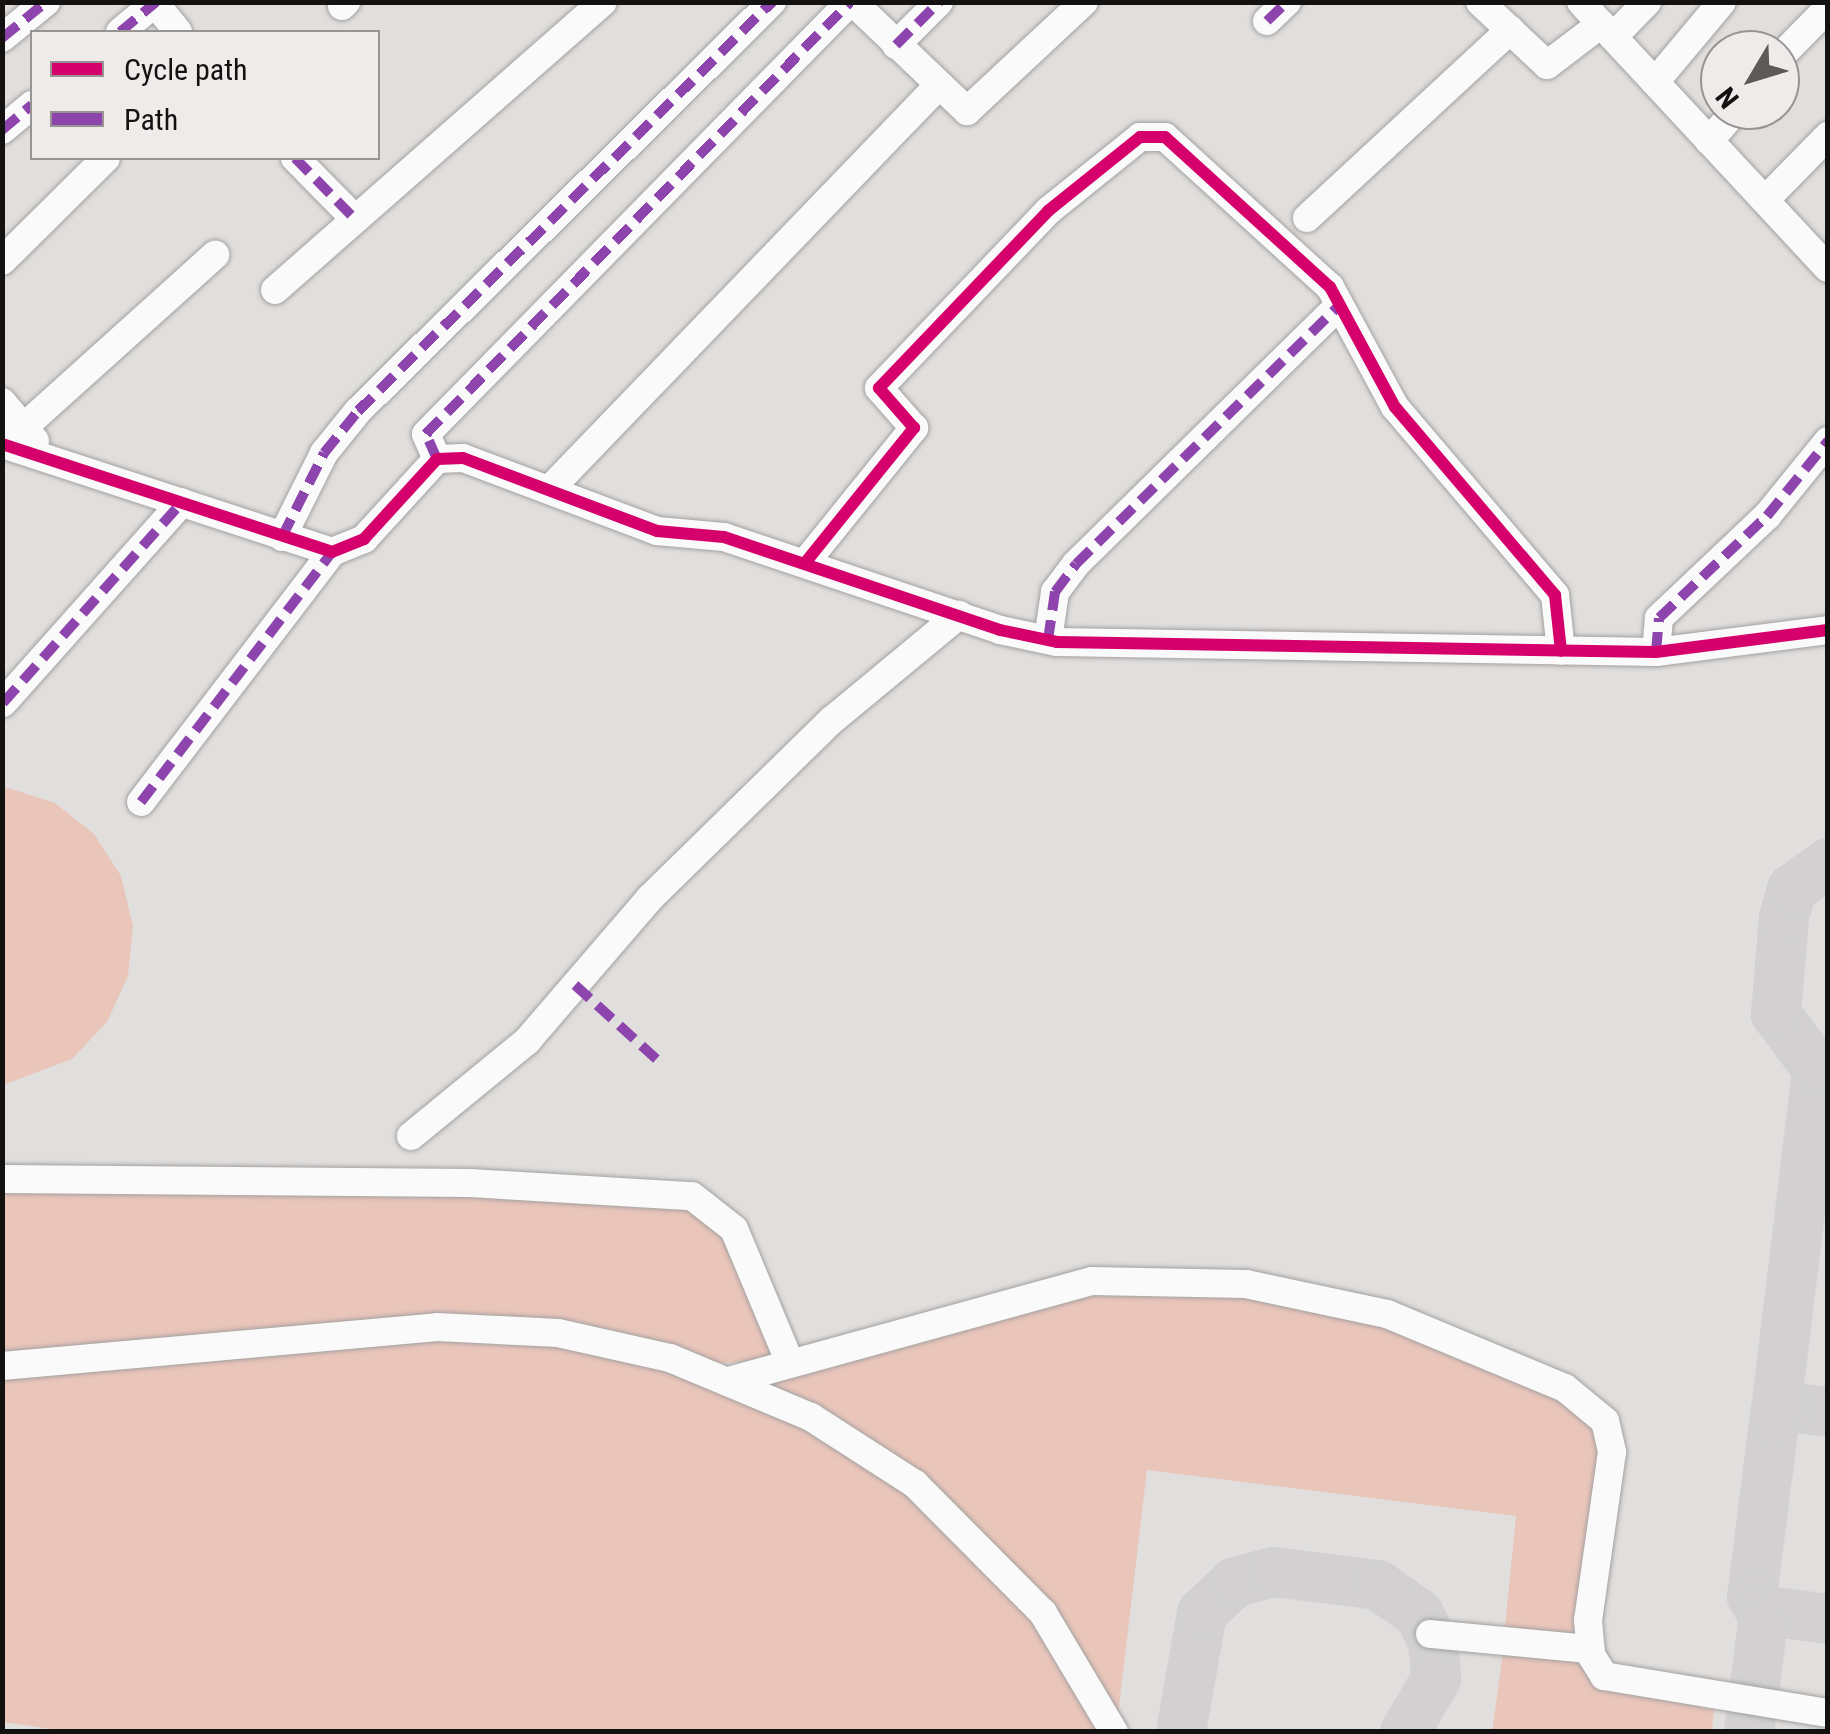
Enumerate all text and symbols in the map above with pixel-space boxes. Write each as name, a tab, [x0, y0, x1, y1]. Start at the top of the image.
legend	[30, 30, 380, 160]
north arrow	[1700, 30, 1800, 130]
text: Cycle path	[124, 52, 248, 87]
text: N	[1709, 81, 1746, 114]
text: Path	[124, 102, 178, 137]

